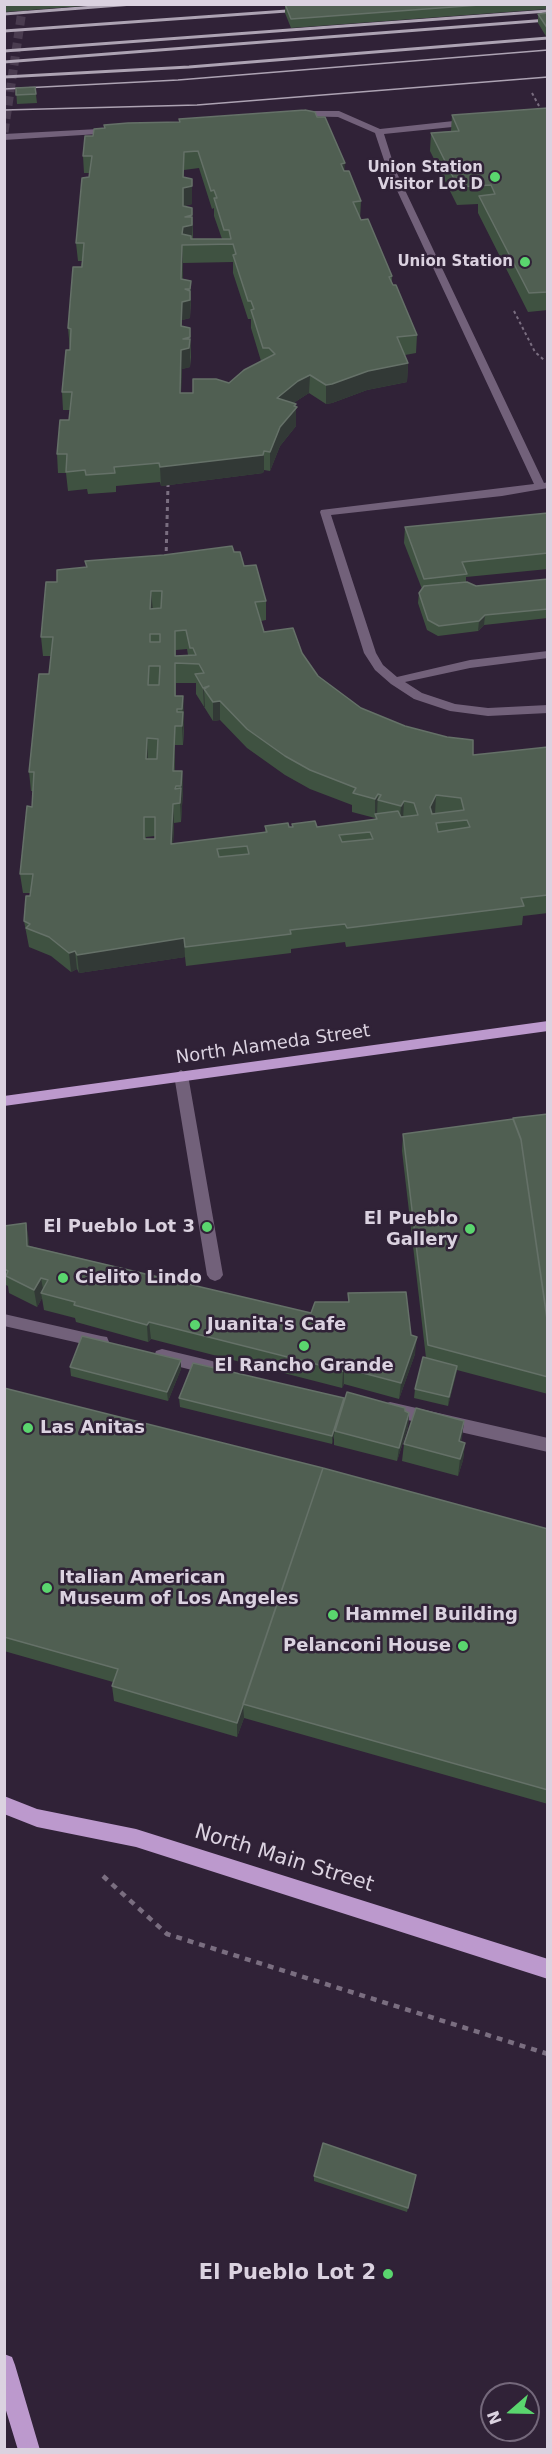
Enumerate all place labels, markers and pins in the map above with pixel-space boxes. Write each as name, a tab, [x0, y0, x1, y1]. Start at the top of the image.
place label: Union Station Visitor Lot D	[367, 159, 483, 194]
marker: Union Station Visitor Lot D	[488, 170, 502, 184]
place label: Union Station	[397, 253, 513, 271]
marker: Union Station	[518, 255, 532, 269]
place label: El Pueblo Gallery	[364, 1208, 458, 1250]
place label: El Pueblo Lot 3	[43, 1216, 195, 1238]
marker: El Pueblo Lot 3	[200, 1220, 214, 1234]
marker: El Pueblo Gallery	[463, 1222, 477, 1236]
place label: Cielito Lindo	[75, 1267, 202, 1289]
marker: Cielito Lindo	[56, 1271, 70, 1285]
place label: Juanita's Cafe	[207, 1314, 346, 1336]
marker: Juanita's Cafe	[188, 1318, 202, 1332]
marker: El Rancho Grande	[297, 1339, 311, 1353]
place label: El Rancho Grande	[214, 1355, 394, 1377]
place label: Las Anitas	[40, 1417, 145, 1439]
marker: Las Anitas	[21, 1421, 35, 1435]
place label: Italian American Museum of Los Angeles	[59, 1567, 299, 1610]
marker: Italian American Museum of Los Angeles	[40, 1581, 54, 1595]
place label: Hammel Building	[345, 1604, 518, 1626]
marker: Hammel Building	[326, 1608, 340, 1622]
place label: Pelanconi House	[283, 1635, 451, 1657]
marker: Pelanconi House	[456, 1639, 470, 1653]
place label: El Pueblo Lot 2	[199, 2261, 376, 2287]
marker: El Pueblo Lot 2	[381, 2267, 395, 2281]

